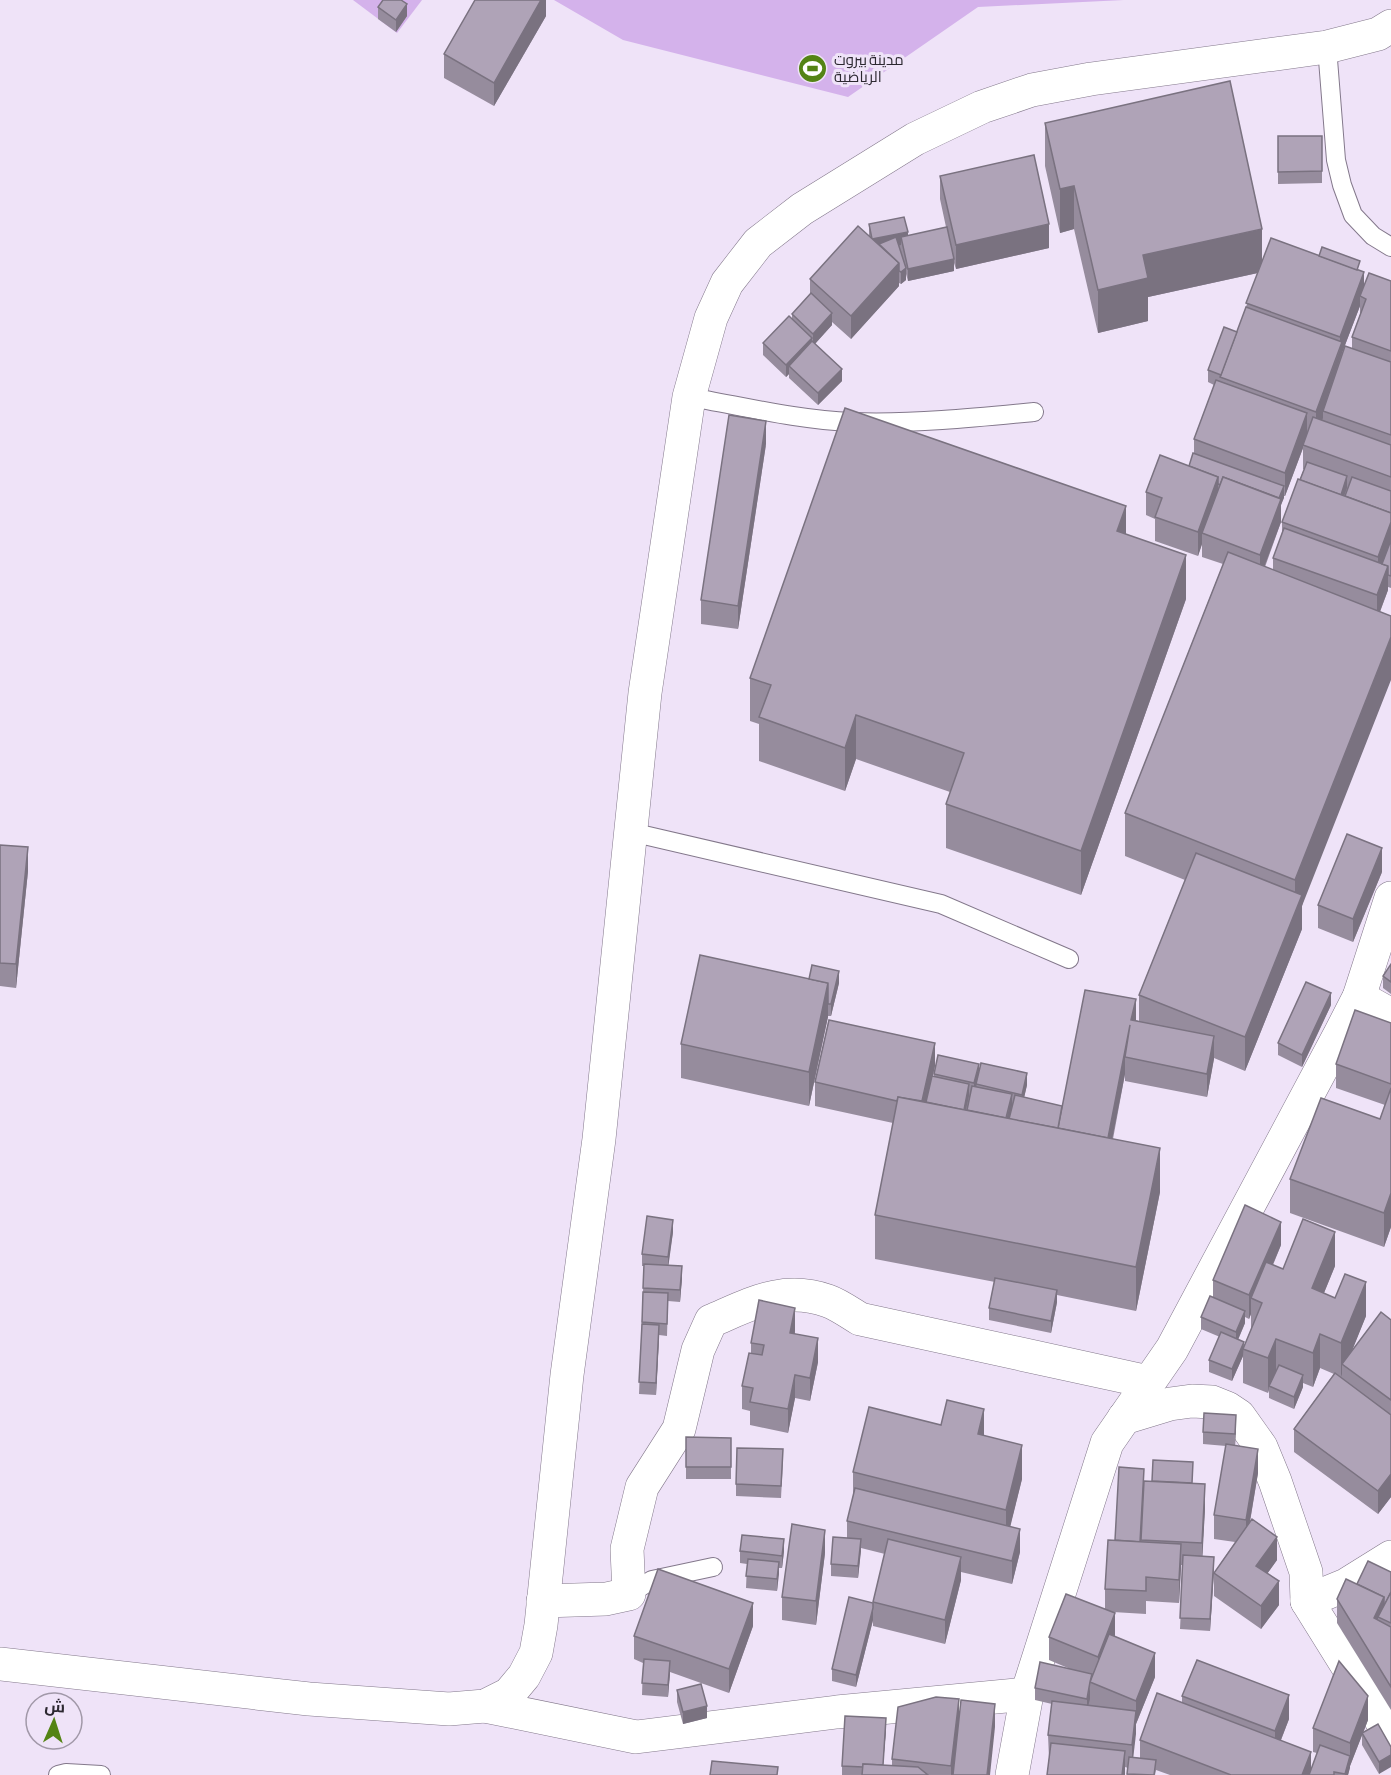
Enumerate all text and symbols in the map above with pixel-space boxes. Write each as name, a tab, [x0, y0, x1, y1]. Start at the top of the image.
place label: مدينة بيروت الرياضية	[834, 51, 904, 86]
sports icon: مدينة بيروت الرياضية	[797, 52, 829, 84]
north arrow	[24, 1691, 84, 1751]
text: ش	[44, 1696, 66, 1717]

